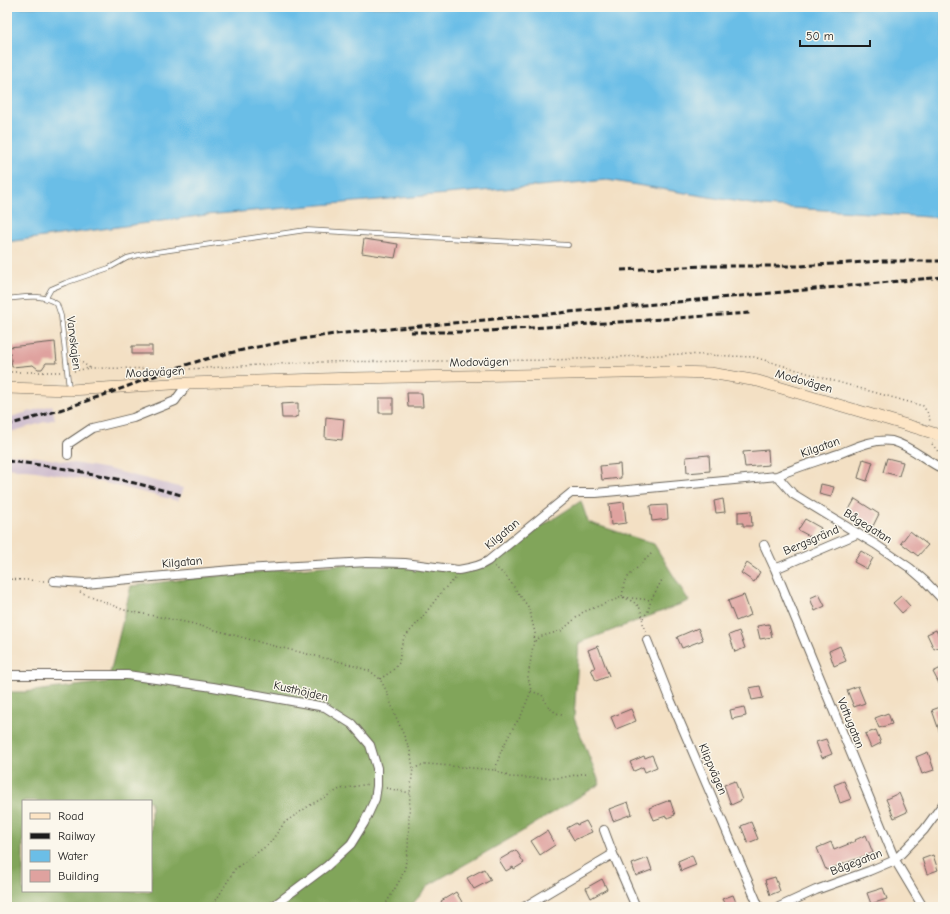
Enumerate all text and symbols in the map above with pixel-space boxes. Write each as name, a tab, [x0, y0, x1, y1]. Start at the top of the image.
scale bar	[800, 22, 870, 48]
text: 50 m	[806, 29, 834, 43]
street label: Varvskajen	[64, 315, 84, 371]
street label: Modovägen	[449, 354, 509, 370]
street label: Modovägen	[125, 363, 185, 381]
street label: Modovägen	[774, 366, 834, 396]
street label: Kilgatan	[799, 434, 841, 460]
street label: Bågegatan	[841, 506, 895, 546]
street label: Kilgatan	[482, 516, 522, 552]
street label: Bergsgränd	[781, 522, 841, 558]
street label: Kilgatan	[161, 553, 203, 571]
street label: Kusthöjden	[272, 678, 330, 704]
street label: Vattugatan	[835, 696, 867, 750]
street label: Klippvägen	[696, 741, 730, 797]
legend	[22, 800, 152, 892]
text: Road	[58, 809, 84, 823]
text: Railway	[58, 829, 96, 843]
street label: Bågegatan	[828, 846, 884, 878]
text: Water	[58, 849, 88, 863]
text: Building	[58, 869, 99, 883]

